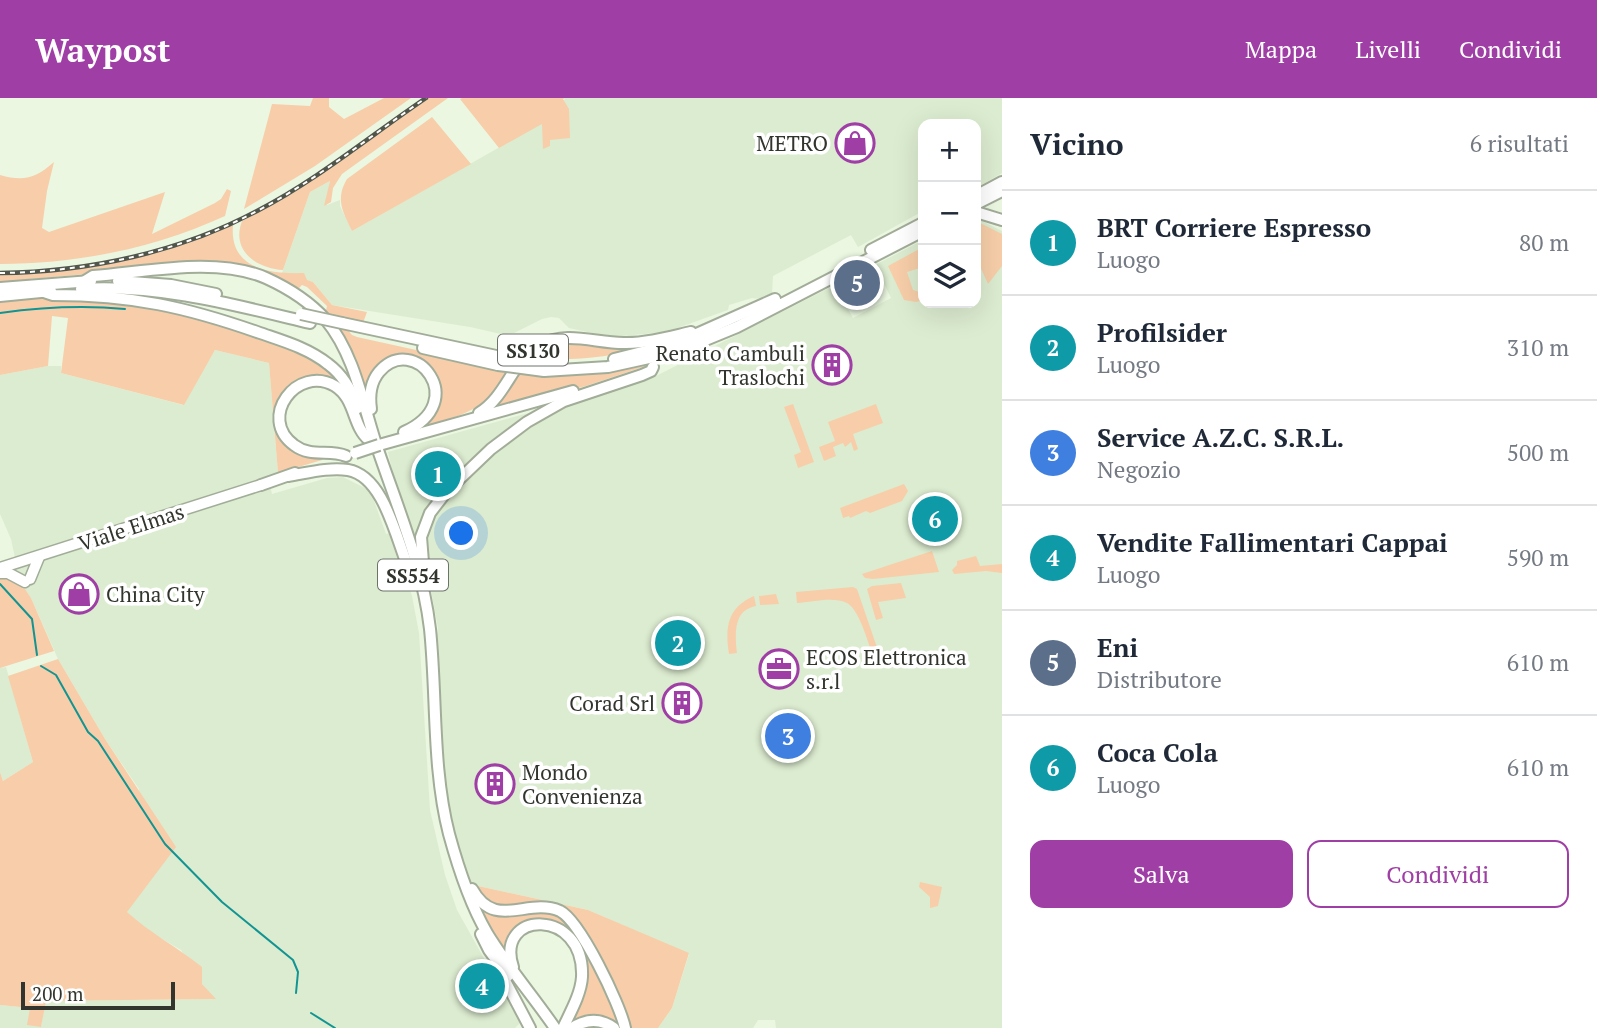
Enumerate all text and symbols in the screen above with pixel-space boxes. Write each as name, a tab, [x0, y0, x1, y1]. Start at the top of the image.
text: Waypost	[35, 28, 170, 71]
text: Mappa	[1245, 33, 1317, 65]
text: Livelli	[1355, 33, 1421, 65]
text: Condividi	[1459, 33, 1562, 65]
map controls	[918, 119, 981, 308]
button: +	[918, 119, 981, 182]
shop icon: METRO	[834, 122, 876, 164]
text: Vicino	[1030, 124, 1124, 164]
text: 6 risultati	[1470, 128, 1569, 159]
place label: METRO	[756, 129, 828, 157]
button: −	[918, 182, 981, 245]
text: BRT Corriere Espresso	[1097, 210, 1371, 244]
text: 1	[1047, 227, 1060, 258]
text: 80 m	[1519, 227, 1569, 258]
text: Luogo	[1097, 244, 1160, 275]
button: layers	[918, 245, 981, 308]
pin: 5	[834, 257, 880, 309]
text: Profilsider	[1097, 315, 1227, 349]
text: 2	[1047, 332, 1060, 363]
text: 310 m	[1507, 332, 1569, 363]
road number: SS130	[498, 334, 568, 366]
place label: Renato Cambuli Traslochi	[655, 339, 805, 391]
building icon: Renato Cambuli Traslochi	[811, 344, 853, 386]
text: Luogo	[1097, 349, 1160, 380]
text: Service A.Z.C. S.R.L.	[1097, 420, 1344, 454]
text: 3	[1047, 437, 1060, 468]
text: 500 m	[1507, 437, 1569, 468]
pin: 1	[415, 448, 461, 500]
text: Negozio	[1097, 454, 1181, 485]
pin: 6	[912, 493, 958, 545]
street label: Viale Elmas	[75, 497, 187, 557]
your location	[444, 516, 478, 550]
text: Vendite Fallimentari Cappai	[1097, 525, 1448, 559]
text: 4	[1047, 542, 1060, 573]
text: 590 m	[1507, 542, 1569, 573]
text: Luogo	[1097, 559, 1160, 590]
road number: SS554	[378, 560, 448, 590]
shop icon: China City	[58, 573, 100, 615]
place label: China City	[106, 580, 205, 608]
pin: 2	[655, 617, 701, 669]
text: Eni	[1097, 630, 1138, 664]
place label: ECOS Elettronica s.r.l	[806, 643, 967, 695]
text: 5	[1047, 647, 1060, 678]
text: 610 m	[1507, 647, 1569, 678]
office icon: ECOS Elettronica s.r.l	[758, 648, 800, 690]
text: Distributore	[1097, 664, 1222, 695]
building icon: Corad Srl	[661, 682, 703, 724]
place label: Corad Srl	[569, 689, 655, 717]
pin: 3	[765, 710, 811, 762]
text: Coca Cola	[1097, 735, 1218, 769]
text: 6	[1047, 752, 1060, 783]
text: 610 m	[1507, 752, 1569, 783]
place label: Mondo Convenienza	[522, 758, 643, 810]
building icon: Mondo Convenienza	[474, 763, 516, 805]
text: Luogo	[1097, 769, 1160, 800]
button: Salva	[1030, 840, 1293, 908]
button: Condividi	[1307, 840, 1569, 908]
pin: 4	[459, 960, 505, 1012]
scale bar	[21, 979, 175, 1011]
text: 200 m	[32, 981, 83, 1006]

